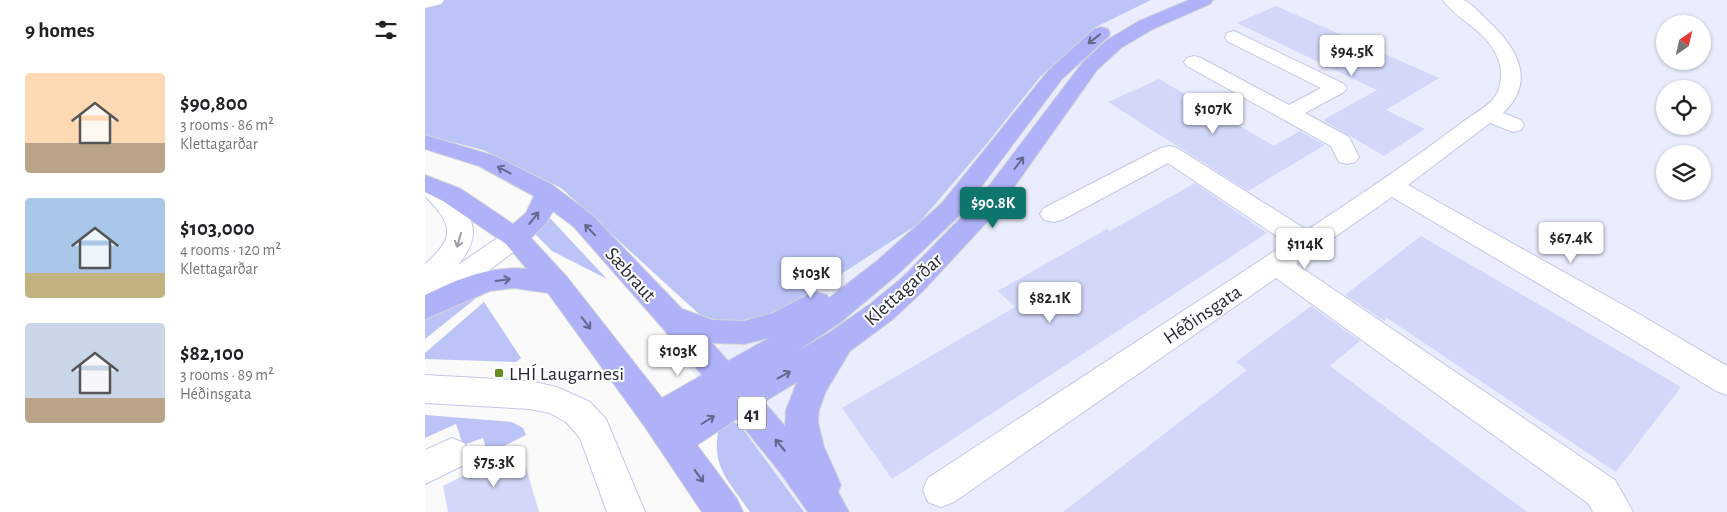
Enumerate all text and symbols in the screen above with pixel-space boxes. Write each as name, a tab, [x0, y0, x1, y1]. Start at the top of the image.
north arrow	[1656, 15, 1711, 70]
map controls	[1656, 15, 1711, 200]
icon: filters	[372, 16, 400, 44]
text: 9 homes	[25, 20, 95, 41]
one-way arrow	[1087, 34, 1101, 44]
pin: $94.5K	[1311, 34, 1393, 77]
text: $94.5K	[1331, 43, 1373, 59]
button: locate	[1656, 80, 1711, 135]
pin: $107K	[1178, 92, 1248, 135]
icon: home	[65, 93, 125, 153]
text: $90,800	[180, 93, 248, 114]
text: $107K	[1194, 101, 1232, 117]
text: 3 rooms · 86 m²	[180, 117, 274, 133]
text: Klettagarðar	[180, 136, 258, 152]
button: layers	[1656, 145, 1711, 200]
one-way arrow	[1014, 157, 1025, 170]
one-way arrow	[497, 165, 512, 175]
pin: $90.8K	[952, 186, 1034, 229]
text: $90.8K	[971, 195, 1015, 211]
one-way arrow	[528, 212, 539, 225]
icon: home	[65, 218, 125, 278]
text: $103,000	[180, 218, 255, 239]
pin: $67.4K	[1530, 222, 1612, 264]
one-way arrow	[584, 223, 596, 236]
pin: $114K	[1270, 228, 1340, 270]
text: $67.4K	[1550, 230, 1592, 246]
one-way arrow	[454, 232, 464, 248]
text: $114K	[1287, 236, 1323, 252]
text: 4 rooms · 120 m²	[180, 242, 281, 258]
street label: Sæbraut	[601, 244, 660, 306]
street label: Klettagarðar	[861, 249, 947, 330]
pin: $103K	[776, 256, 846, 299]
text: Klettagarðar	[180, 261, 258, 277]
text: $103K	[792, 265, 830, 281]
one-way arrow	[495, 274, 511, 284]
pin: $82.1K	[1009, 282, 1091, 324]
street label: Héðinsgata	[1160, 282, 1245, 348]
text: $82.1K	[1029, 290, 1071, 306]
one-way arrow	[581, 316, 592, 329]
pin: $103K	[643, 334, 713, 377]
icon: home	[65, 343, 125, 403]
text: $82,100	[180, 343, 244, 364]
text: $103K	[659, 343, 697, 359]
place label: LHÍ Laugarnesi	[509, 363, 624, 384]
text: 3 rooms · 89 m²	[180, 367, 274, 383]
marker: LHÍ Laugarnesi	[493, 367, 505, 379]
one-way arrow	[776, 370, 791, 380]
text: Héðinsgata	[180, 386, 251, 402]
road number: 41	[738, 396, 766, 429]
one-way arrow	[700, 414, 714, 424]
one-way arrow	[774, 439, 785, 452]
pin: $75.3K	[453, 446, 535, 488]
text: $75.3K	[474, 454, 514, 470]
one-way arrow	[694, 469, 704, 483]

